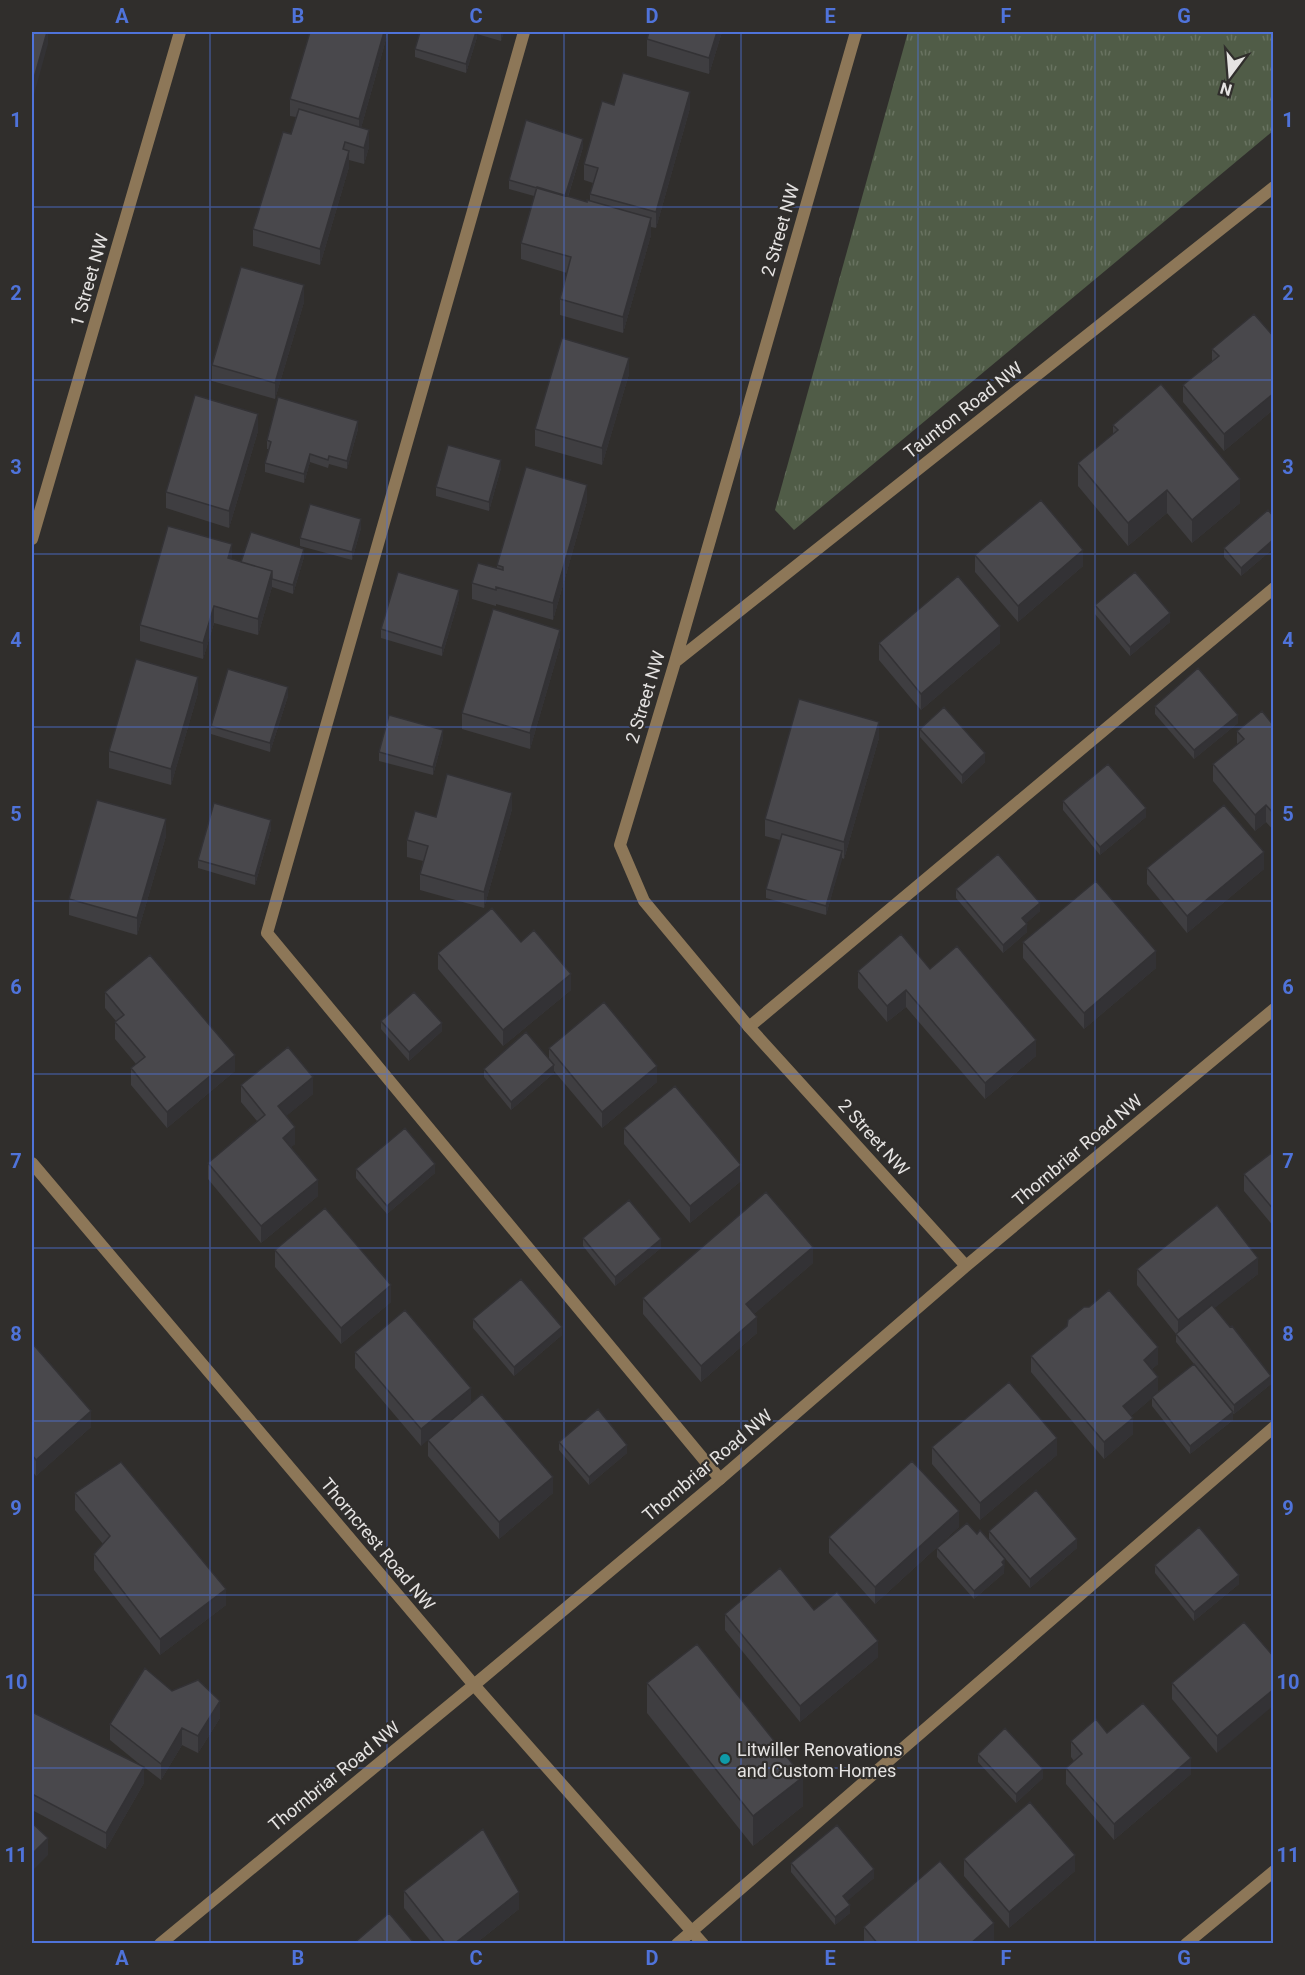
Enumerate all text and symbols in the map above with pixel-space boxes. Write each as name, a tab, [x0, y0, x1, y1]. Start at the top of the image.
text: A	[115, 4, 129, 28]
text: B	[292, 4, 304, 28]
text: C	[469, 4, 483, 28]
text: D	[646, 4, 659, 28]
text: E	[824, 4, 836, 28]
text: F	[1001, 4, 1012, 28]
text: G	[1177, 4, 1191, 28]
north arrow	[1200, 45, 1260, 105]
text: N	[1218, 78, 1234, 100]
text: 1	[10, 108, 22, 132]
text: 1	[1282, 108, 1294, 132]
street label: 2 Street NW	[757, 181, 803, 279]
street label: 1 Street NW	[66, 231, 112, 329]
text: 2	[10, 281, 22, 305]
text: 2	[1282, 281, 1294, 305]
street label: Taunton Road NW	[900, 357, 1026, 463]
text: 3	[10, 455, 22, 479]
text: 3	[1282, 455, 1294, 479]
text: 4	[10, 628, 22, 652]
text: 4	[1282, 628, 1294, 652]
street label: 2 Street NW	[621, 648, 669, 746]
text: 5	[10, 802, 22, 826]
text: 5	[1282, 802, 1294, 826]
text: 6	[10, 975, 22, 999]
text: 6	[1282, 975, 1294, 999]
street label: Thornbriar Road NW	[1008, 1090, 1146, 1210]
street label: 2 Street NW	[834, 1095, 914, 1179]
text: 7	[10, 1149, 22, 1173]
text: 7	[1282, 1149, 1294, 1173]
text: 8	[10, 1322, 22, 1346]
text: 8	[1282, 1322, 1294, 1346]
street label: Thornbriar Road NW	[638, 1405, 776, 1525]
street label: Thorncrest Road NW	[317, 1474, 439, 1614]
text: 9	[10, 1496, 22, 1520]
text: 9	[1282, 1496, 1294, 1520]
text: 10	[5, 1670, 27, 1694]
text: 10	[1277, 1670, 1299, 1694]
street label: Thornbriar Road NW	[264, 1717, 404, 1835]
place label: Litwiller Renovations and Custom Homes	[737, 1739, 903, 1781]
marker: Litwiller Renovations and Custom Homes	[718, 1752, 732, 1766]
text: 11	[5, 1843, 27, 1867]
text: 11	[1277, 1843, 1299, 1867]
text: A	[115, 1946, 129, 1970]
text: B	[292, 1946, 304, 1970]
text: C	[469, 1946, 483, 1970]
text: D	[646, 1946, 659, 1970]
text: E	[824, 1946, 836, 1970]
text: F	[1001, 1946, 1012, 1970]
text: G	[1177, 1946, 1191, 1970]

